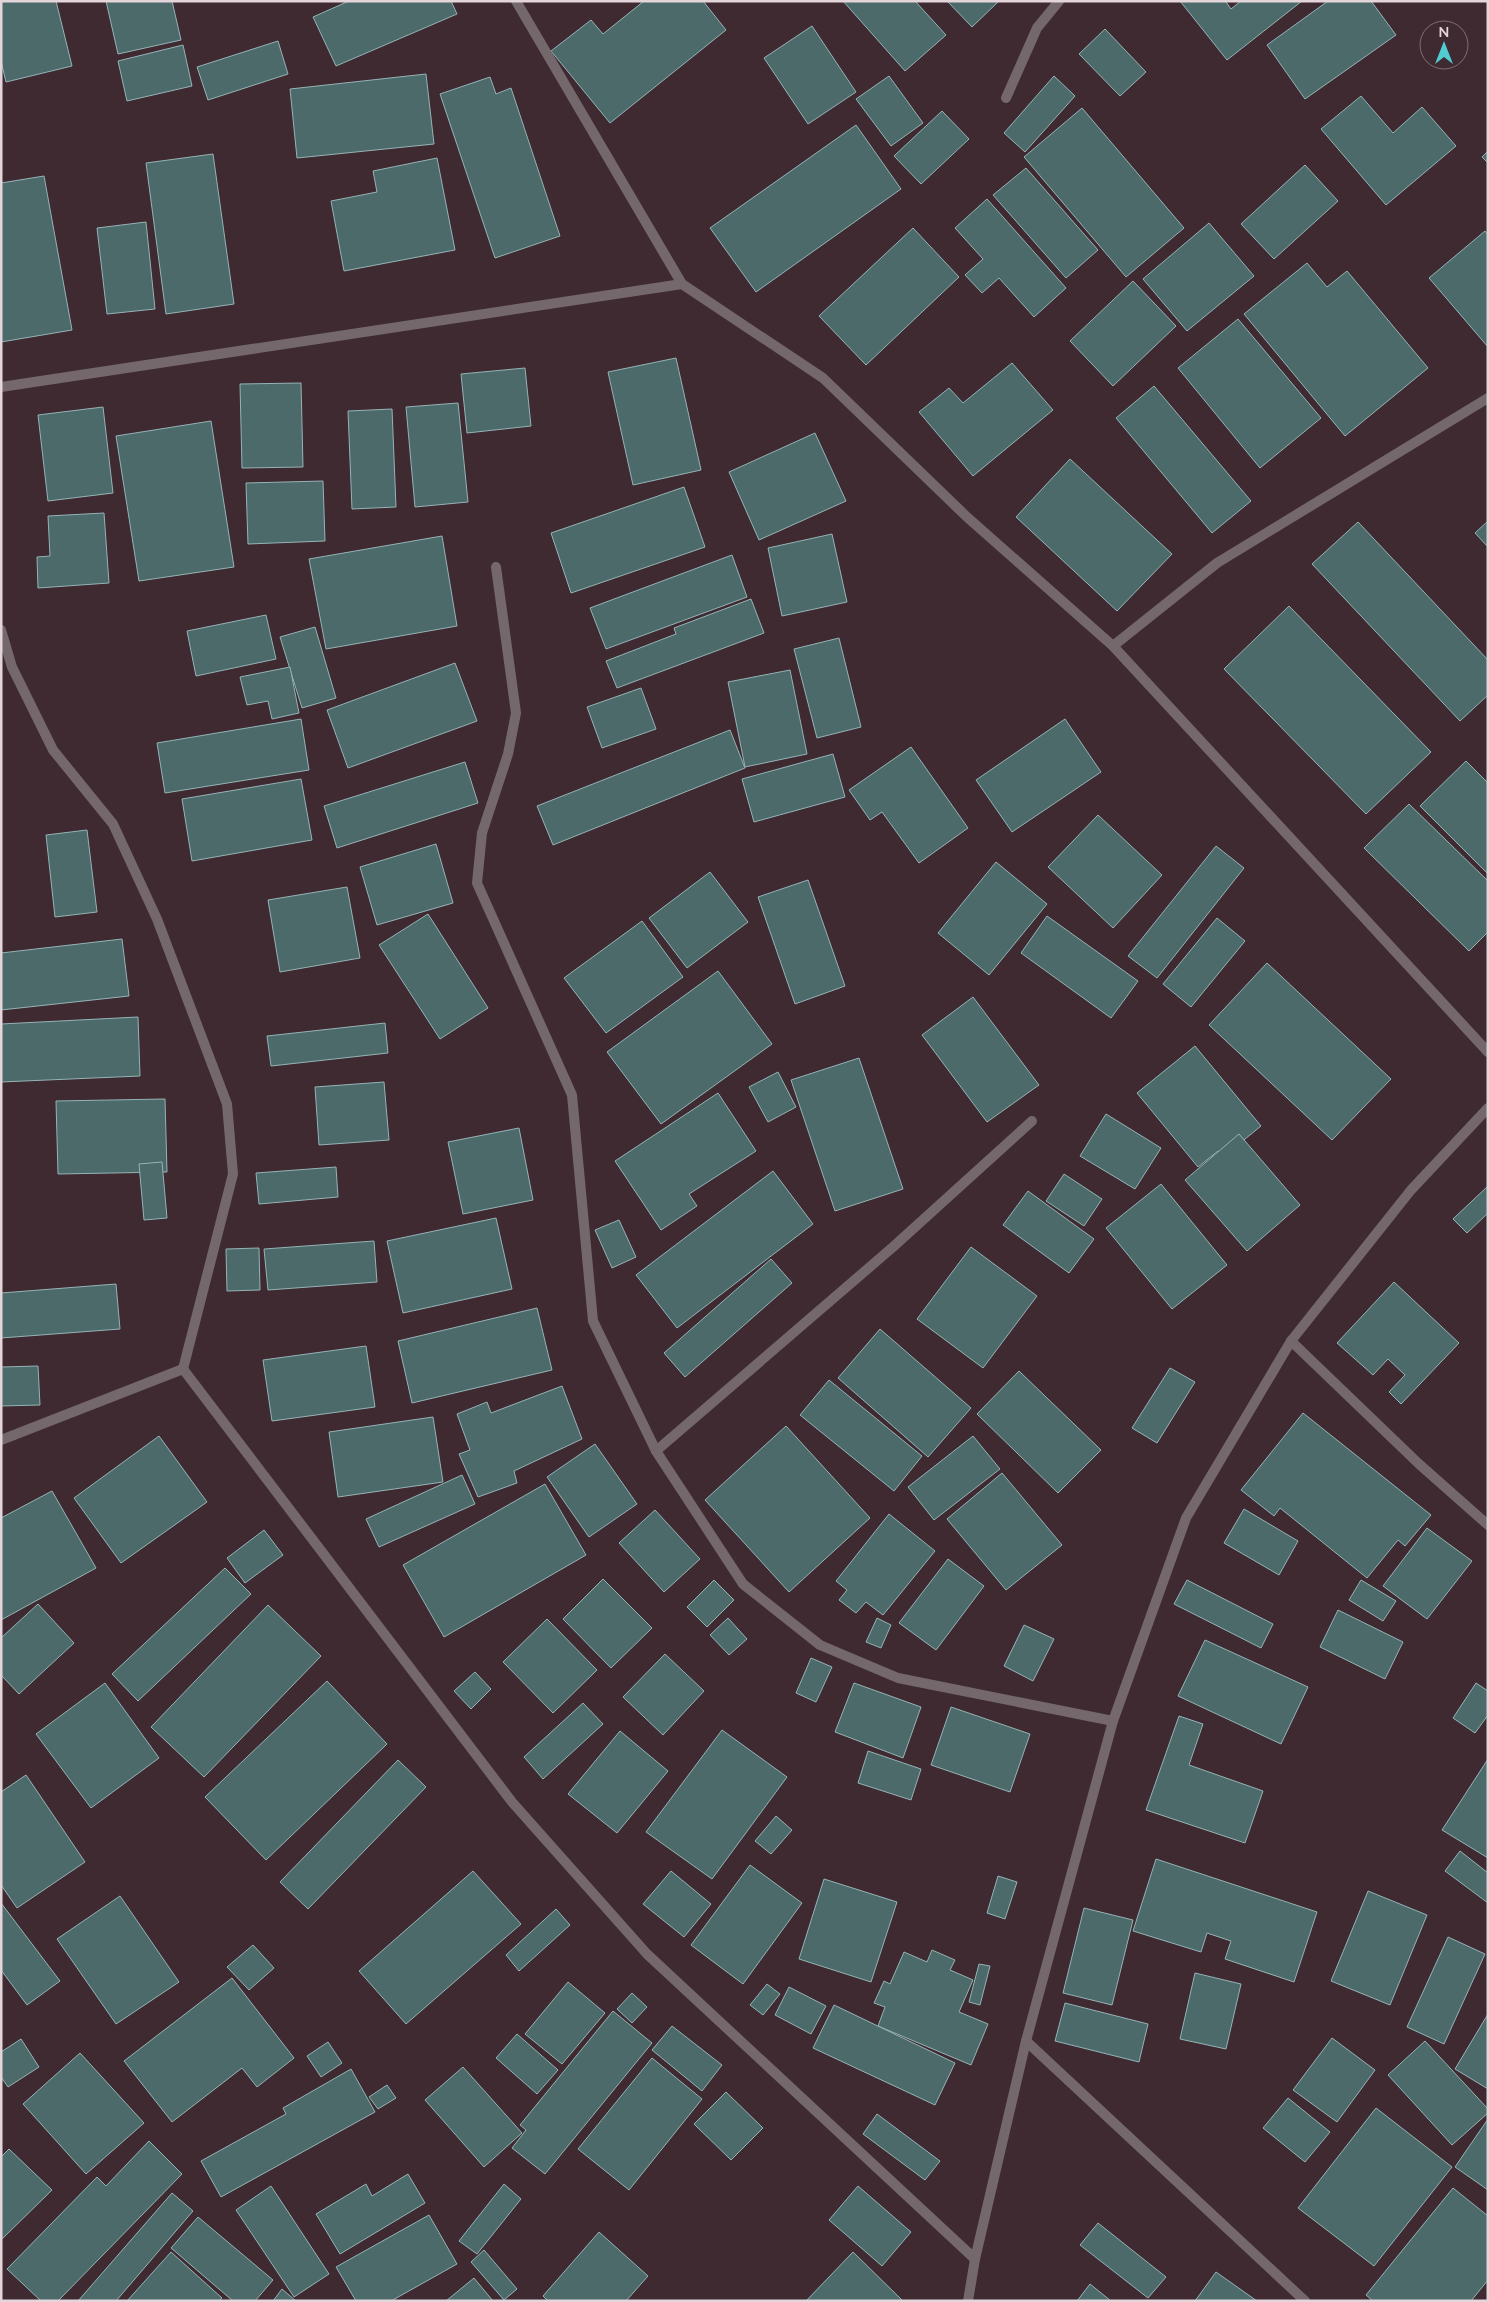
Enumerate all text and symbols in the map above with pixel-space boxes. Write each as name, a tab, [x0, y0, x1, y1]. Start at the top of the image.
north arrow	[1419, 20, 1469, 70]
text: N	[1439, 23, 1449, 40]

